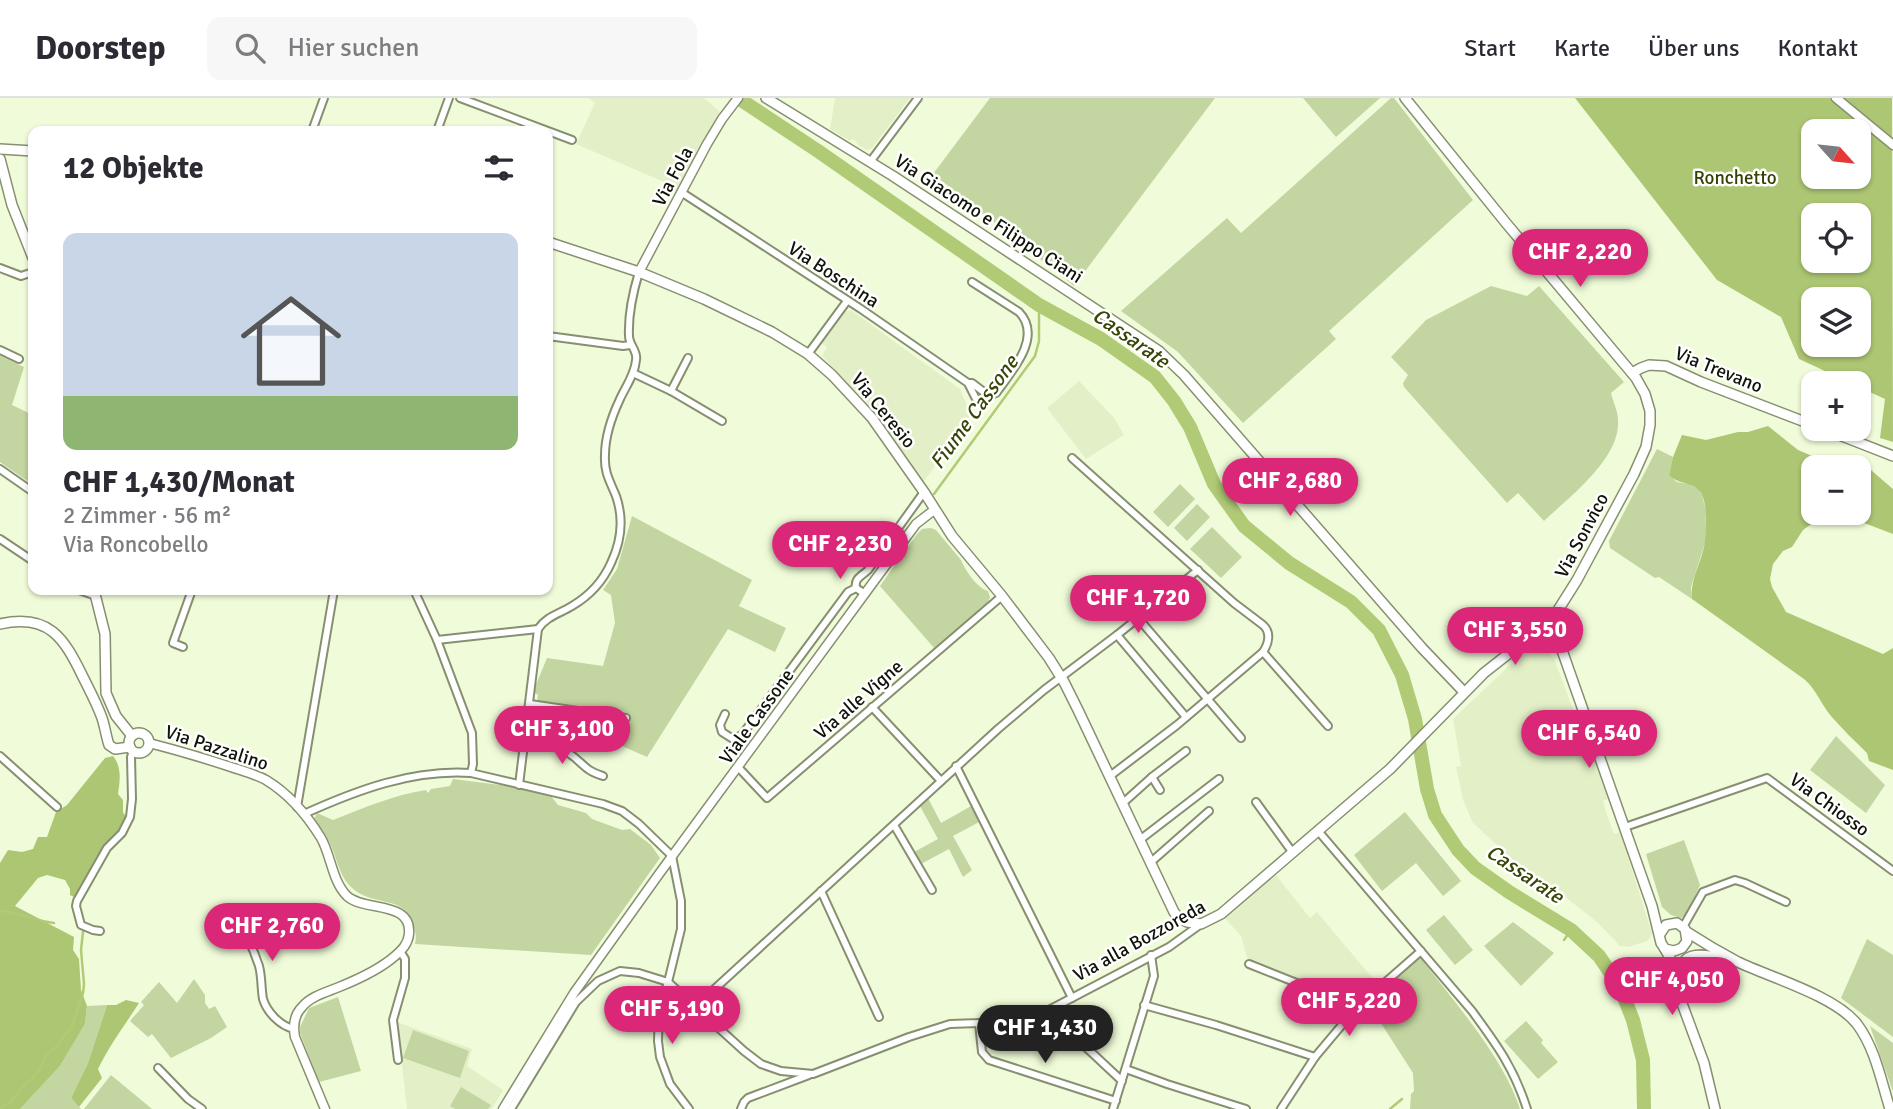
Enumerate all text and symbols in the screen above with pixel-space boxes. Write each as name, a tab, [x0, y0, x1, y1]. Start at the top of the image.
search box	[207, 17, 697, 80]
text: Doorstep	[35, 28, 165, 69]
icon: search	[231, 29, 269, 67]
text: Hier suchen	[287, 32, 419, 64]
text: Start	[1464, 33, 1516, 63]
text: Karte	[1554, 33, 1610, 63]
text: Über uns	[1648, 33, 1740, 63]
text: Kontakt	[1778, 33, 1858, 63]
north arrow	[1801, 119, 1871, 189]
map controls	[1801, 119, 1871, 525]
street label: Via Fola	[647, 142, 699, 211]
icon: filters	[480, 149, 518, 187]
street label: Via Giacomo e Filippo Ciani	[890, 149, 1087, 289]
text: 12 Objekte	[63, 150, 204, 187]
park label: Ronchetto	[1693, 166, 1777, 190]
button: locate	[1801, 203, 1871, 273]
pin: CHF 2,220	[1500, 230, 1660, 289]
street label: Via Boschina	[783, 236, 884, 313]
text: CHF 2,220	[1528, 237, 1632, 266]
icon: home	[228, 278, 354, 404]
button: layers	[1801, 287, 1871, 357]
water label: Cassarate	[1088, 302, 1176, 375]
street label: Via Trevano	[1671, 341, 1766, 398]
water label: Fiume Cassone	[924, 349, 1025, 474]
street label: Via Ceresio	[845, 368, 921, 453]
button: +	[1801, 371, 1871, 441]
button: −	[1801, 455, 1871, 525]
pin: CHF 2,680	[1210, 458, 1370, 518]
text: CHF 1,430/Monat	[63, 464, 295, 501]
text: CHF 2,680	[1238, 466, 1342, 495]
street label: Via Sonvico	[1550, 489, 1614, 582]
text: 2 Zimmer · 56 m²	[63, 501, 231, 530]
pin: CHF 2,230	[760, 522, 920, 581]
text: CHF 2,230	[788, 529, 892, 558]
text: Via Roncobello	[63, 530, 208, 559]
pin: CHF 1,720	[1058, 575, 1218, 635]
text: CHF 1,720	[1086, 583, 1190, 612]
pin: CHF 3,550	[1435, 608, 1595, 667]
text: CHF 3,550	[1463, 615, 1567, 644]
street label: Via alle Vigne	[809, 655, 908, 745]
street label: Viale Cassone	[714, 664, 799, 769]
pin: CHF 3,100	[482, 706, 642, 766]
pin: CHF 6,540	[1509, 710, 1669, 770]
text: CHF 3,100	[510, 714, 614, 743]
text: CHF 6,540	[1537, 718, 1641, 747]
street label: Via Pazzalino	[162, 720, 272, 776]
street label: Via Chiosso	[1785, 768, 1874, 842]
water label: Cassarate	[1481, 839, 1570, 910]
street label: Via alla Bozzoreda	[1069, 895, 1210, 987]
pin: CHF 2,760	[192, 904, 352, 963]
text: CHF 2,760	[220, 911, 324, 940]
pin: CHF 4,050	[1592, 958, 1752, 1017]
text: CHF 4,050	[1620, 965, 1724, 994]
pin: CHF 5,220	[1269, 978, 1429, 1038]
pin: CHF 5,190	[592, 986, 752, 1046]
text: CHF 5,220	[1297, 986, 1401, 1015]
text: CHF 5,190	[620, 994, 724, 1023]
pin: CHF 1,430	[965, 1006, 1125, 1065]
text: CHF 1,430	[993, 1013, 1097, 1042]

